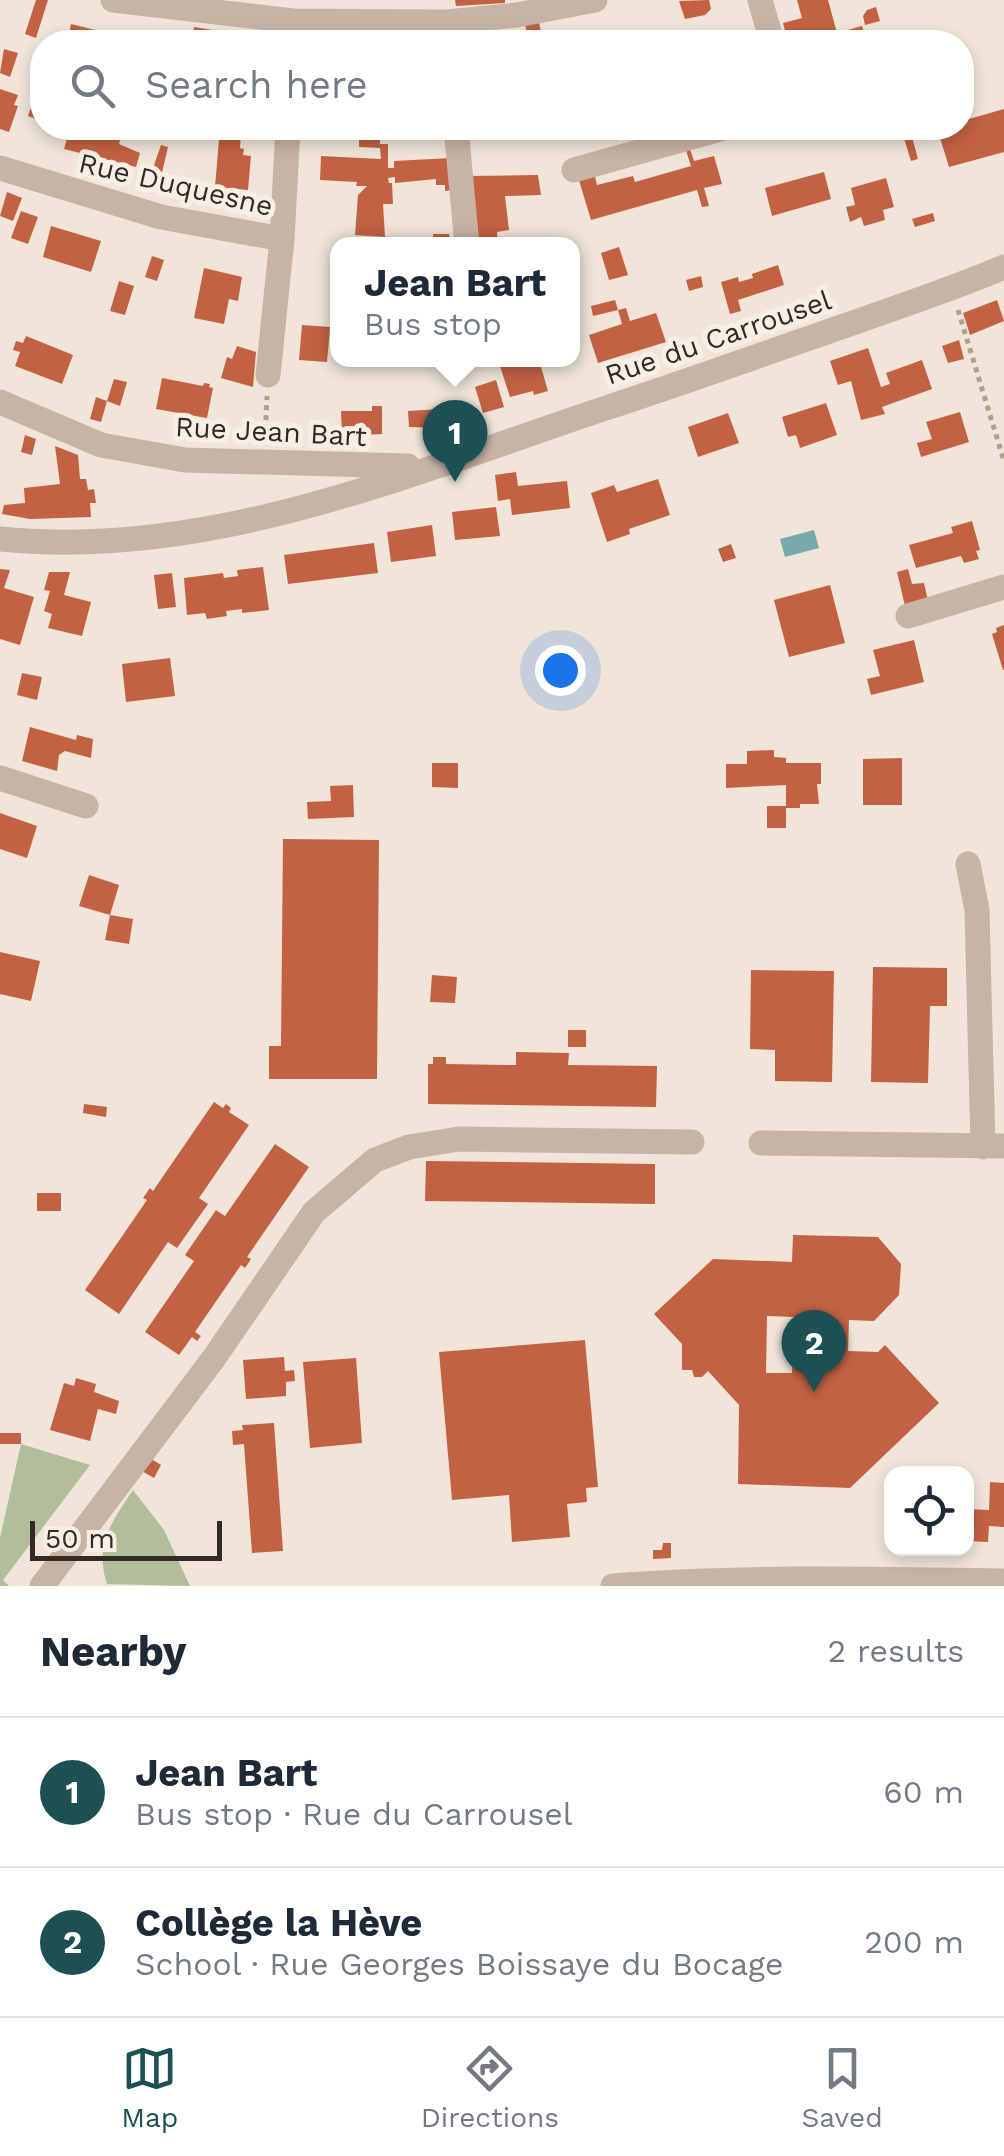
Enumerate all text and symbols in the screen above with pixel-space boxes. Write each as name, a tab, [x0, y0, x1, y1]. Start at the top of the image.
search box	[30, 30, 974, 140]
icon: search	[65, 58, 120, 113]
text: Search here	[145, 63, 368, 107]
street label: Rue Duquesne	[76, 146, 276, 223]
popup	[330, 237, 580, 367]
text: Jean Bart	[364, 261, 546, 305]
street label: Rue du Carrousel	[601, 283, 836, 392]
text: Bus stop	[364, 305, 502, 343]
pin: 1	[422, 400, 488, 482]
street label: Rue Jean Bart	[174, 410, 368, 453]
your location	[535, 645, 586, 696]
pin: 2	[782, 1310, 846, 1392]
map controls	[884, 1466, 974, 1556]
button: locate	[884, 1466, 974, 1556]
scale bar	[30, 1516, 222, 1560]
text: 50 m	[45, 1522, 115, 1555]
text: Nearby	[40, 1627, 187, 1676]
text: 2 results	[827, 1632, 964, 1670]
text: Jean Bart	[135, 1751, 317, 1795]
text: 1	[66, 1773, 79, 1811]
text: 60 m	[883, 1773, 964, 1811]
text: Bus stop · Rue du Carrousel	[135, 1795, 573, 1833]
text: Collège la Hève	[135, 1901, 422, 1945]
text: 2	[63, 1923, 82, 1961]
text: 200 m	[864, 1923, 964, 1961]
text: School · Rue Georges Boissaye du Bocage	[135, 1945, 784, 1983]
tab: Map	[121, 2041, 178, 2134]
tab: Directions	[421, 2041, 559, 2134]
tab: Saved	[801, 2041, 883, 2134]

